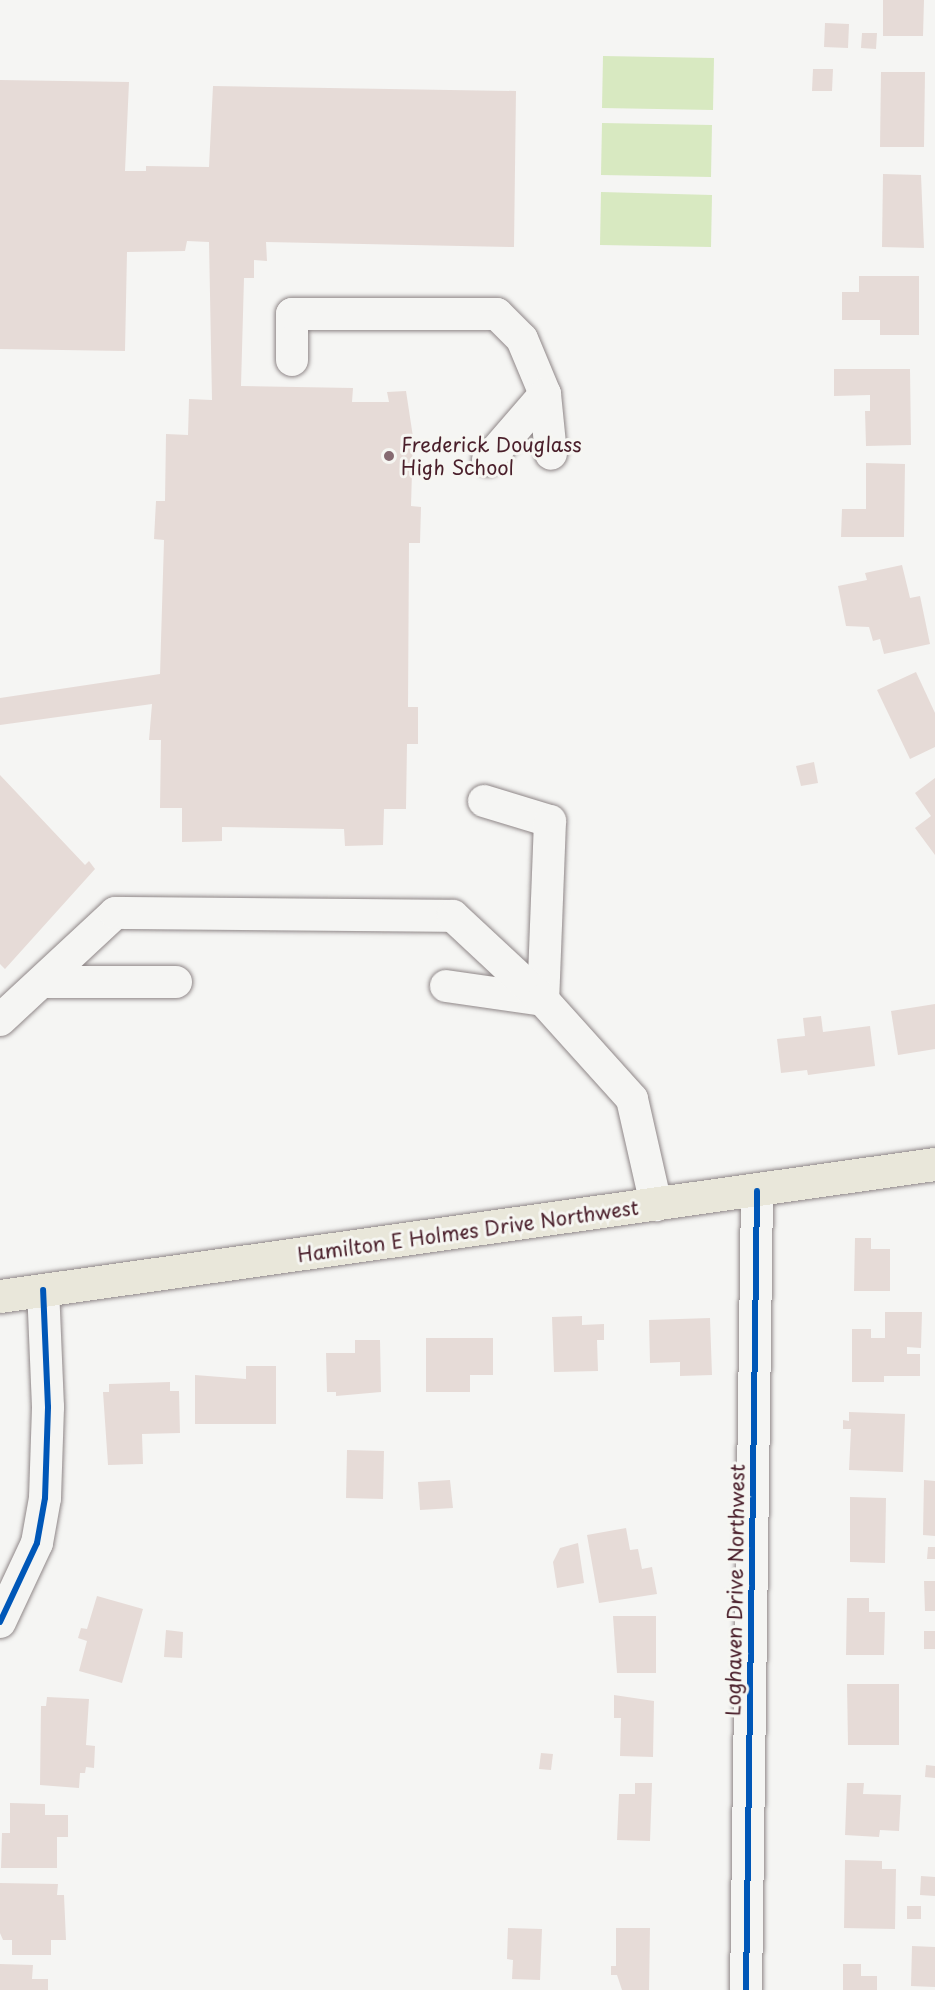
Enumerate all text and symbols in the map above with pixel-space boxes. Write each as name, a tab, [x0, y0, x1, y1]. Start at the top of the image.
place label: Frederick Douglass High School	[401, 432, 581, 479]
marker: Frederick Douglass High School	[382, 449, 396, 463]
street label: Hamilton E Holmes Drive Northwest	[294, 1195, 642, 1267]
street label: Loghaven Drive Northwest	[721, 1463, 749, 1717]

